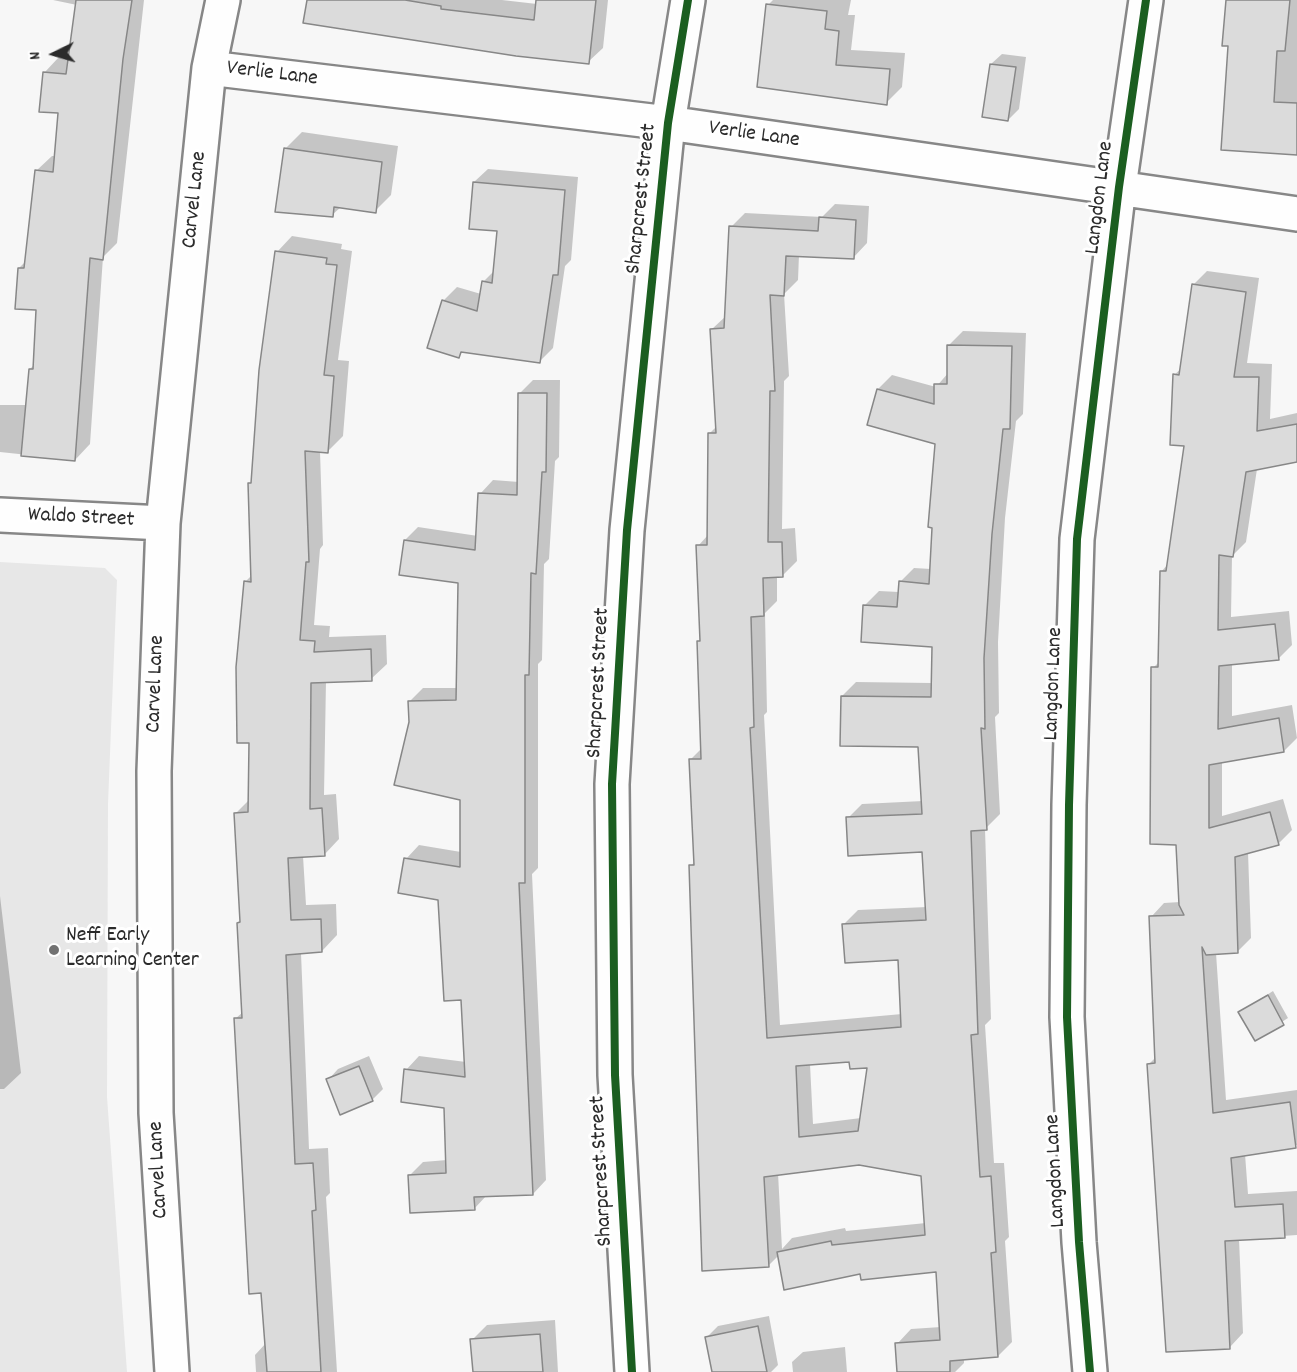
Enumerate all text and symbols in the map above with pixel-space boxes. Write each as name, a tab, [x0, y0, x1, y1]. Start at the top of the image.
north arrow	[24, 24, 84, 84]
text: N	[24, 51, 47, 61]
street label: Verlie Lane	[225, 56, 319, 94]
street label: Verlie Lane	[707, 117, 801, 155]
street label: Sharpcrest Street	[622, 123, 664, 275]
street label: Langdon Lane	[1081, 140, 1121, 256]
street label: Carvel Lane	[178, 150, 214, 250]
street label: Waldo Street	[27, 503, 135, 535]
street label: Sharpcrest Street	[583, 607, 617, 759]
street label: Langdon Lane	[1040, 627, 1070, 741]
street label: Carvel Lane	[142, 635, 172, 733]
place label: Neff Early Learning Center	[66, 924, 199, 975]
marker: Neff Early Learning Center	[47, 943, 61, 957]
street label: Sharpcrest Street	[586, 1095, 620, 1247]
street label: Langdon Lane	[1041, 1114, 1073, 1228]
street label: Carvel Lane	[144, 1121, 176, 1219]

